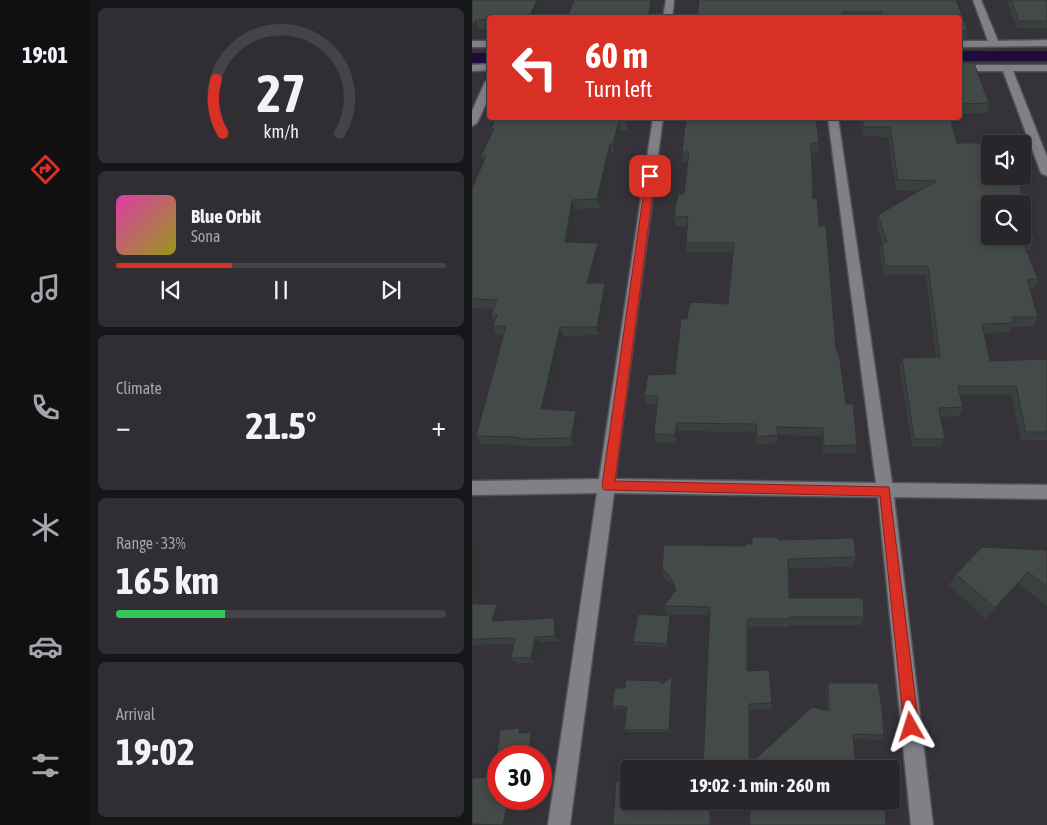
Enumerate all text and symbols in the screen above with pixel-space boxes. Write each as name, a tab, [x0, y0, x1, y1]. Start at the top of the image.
icon: left	[502, 35, 567, 100]
text: 60 m	[585, 35, 648, 75]
text: 19:01	[22, 42, 68, 68]
text: 27	[257, 63, 305, 123]
text: Turn left	[585, 76, 652, 102]
text: km/h	[263, 121, 299, 142]
map controls	[981, 135, 1031, 245]
button: sound	[981, 135, 1031, 185]
icon: directions	[28, 152, 63, 187]
pin	[629, 155, 671, 197]
icon: arrive	[636, 162, 664, 190]
button: search	[981, 195, 1031, 245]
text: Blue Orbit	[191, 205, 261, 227]
text: Sona	[191, 227, 220, 245]
icon: music	[28, 271, 63, 306]
icon: previous	[157, 276, 185, 304]
icon: pause	[267, 276, 295, 304]
icon: next	[377, 276, 405, 304]
text: Climate	[116, 379, 162, 397]
icon: phone	[28, 390, 63, 425]
text: 21.5°	[246, 404, 316, 447]
text: −	[116, 410, 131, 442]
text: +	[431, 410, 446, 442]
icon: climate	[28, 510, 63, 545]
text: Range · 33%	[116, 534, 186, 552]
text: 165 km	[116, 559, 219, 602]
icon: car	[28, 629, 63, 664]
position arrow	[884, 700, 936, 752]
text: Arrival	[116, 705, 155, 723]
text: 19:02	[116, 730, 195, 773]
speed limit sign: 30	[487, 745, 552, 810]
icon: filters	[28, 748, 63, 783]
text: 19:02 · 1 min · 260 m	[690, 774, 830, 796]

